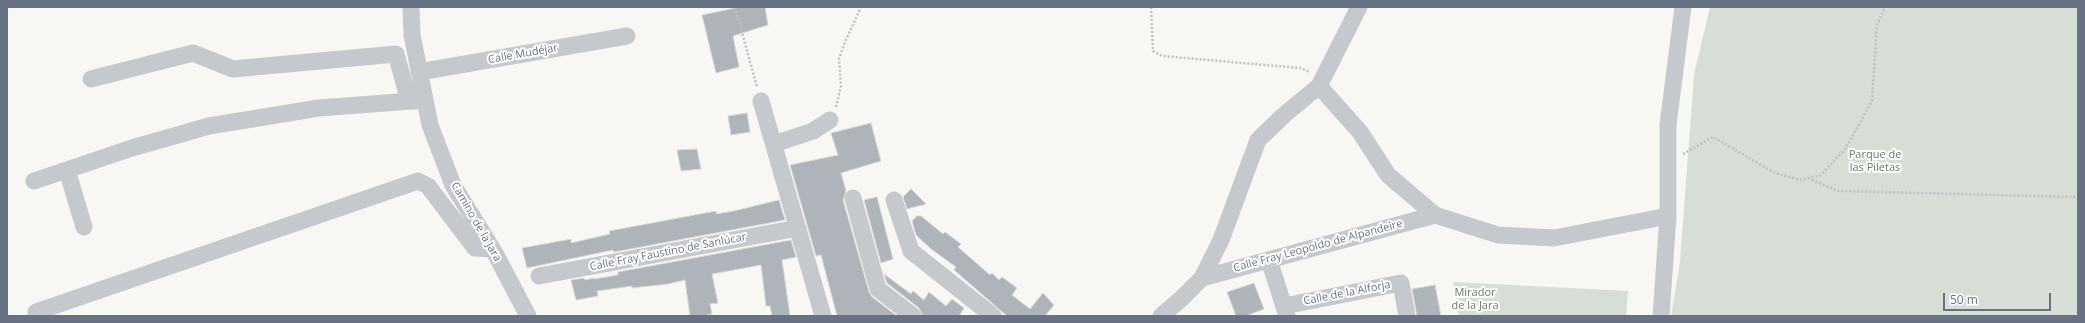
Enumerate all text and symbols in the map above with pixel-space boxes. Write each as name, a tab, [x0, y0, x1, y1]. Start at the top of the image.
street label: Calle Mudéjar	[487, 41, 559, 67]
park label: Parque de las Piletas	[1849, 148, 1901, 174]
street label: Camino de la Jara	[448, 180, 504, 264]
street label: Calle Fray Leopoldo de Alpandeire	[1232, 217, 1404, 275]
street label: Calle Fray Faustino de Sanlúcar	[589, 230, 747, 274]
street label: Calle de la Alforja	[1302, 278, 1392, 308]
scale bar	[1945, 285, 2053, 311]
park label: Mirador de la Jara	[1451, 286, 1499, 312]
text: 50 m	[1950, 291, 1978, 308]

